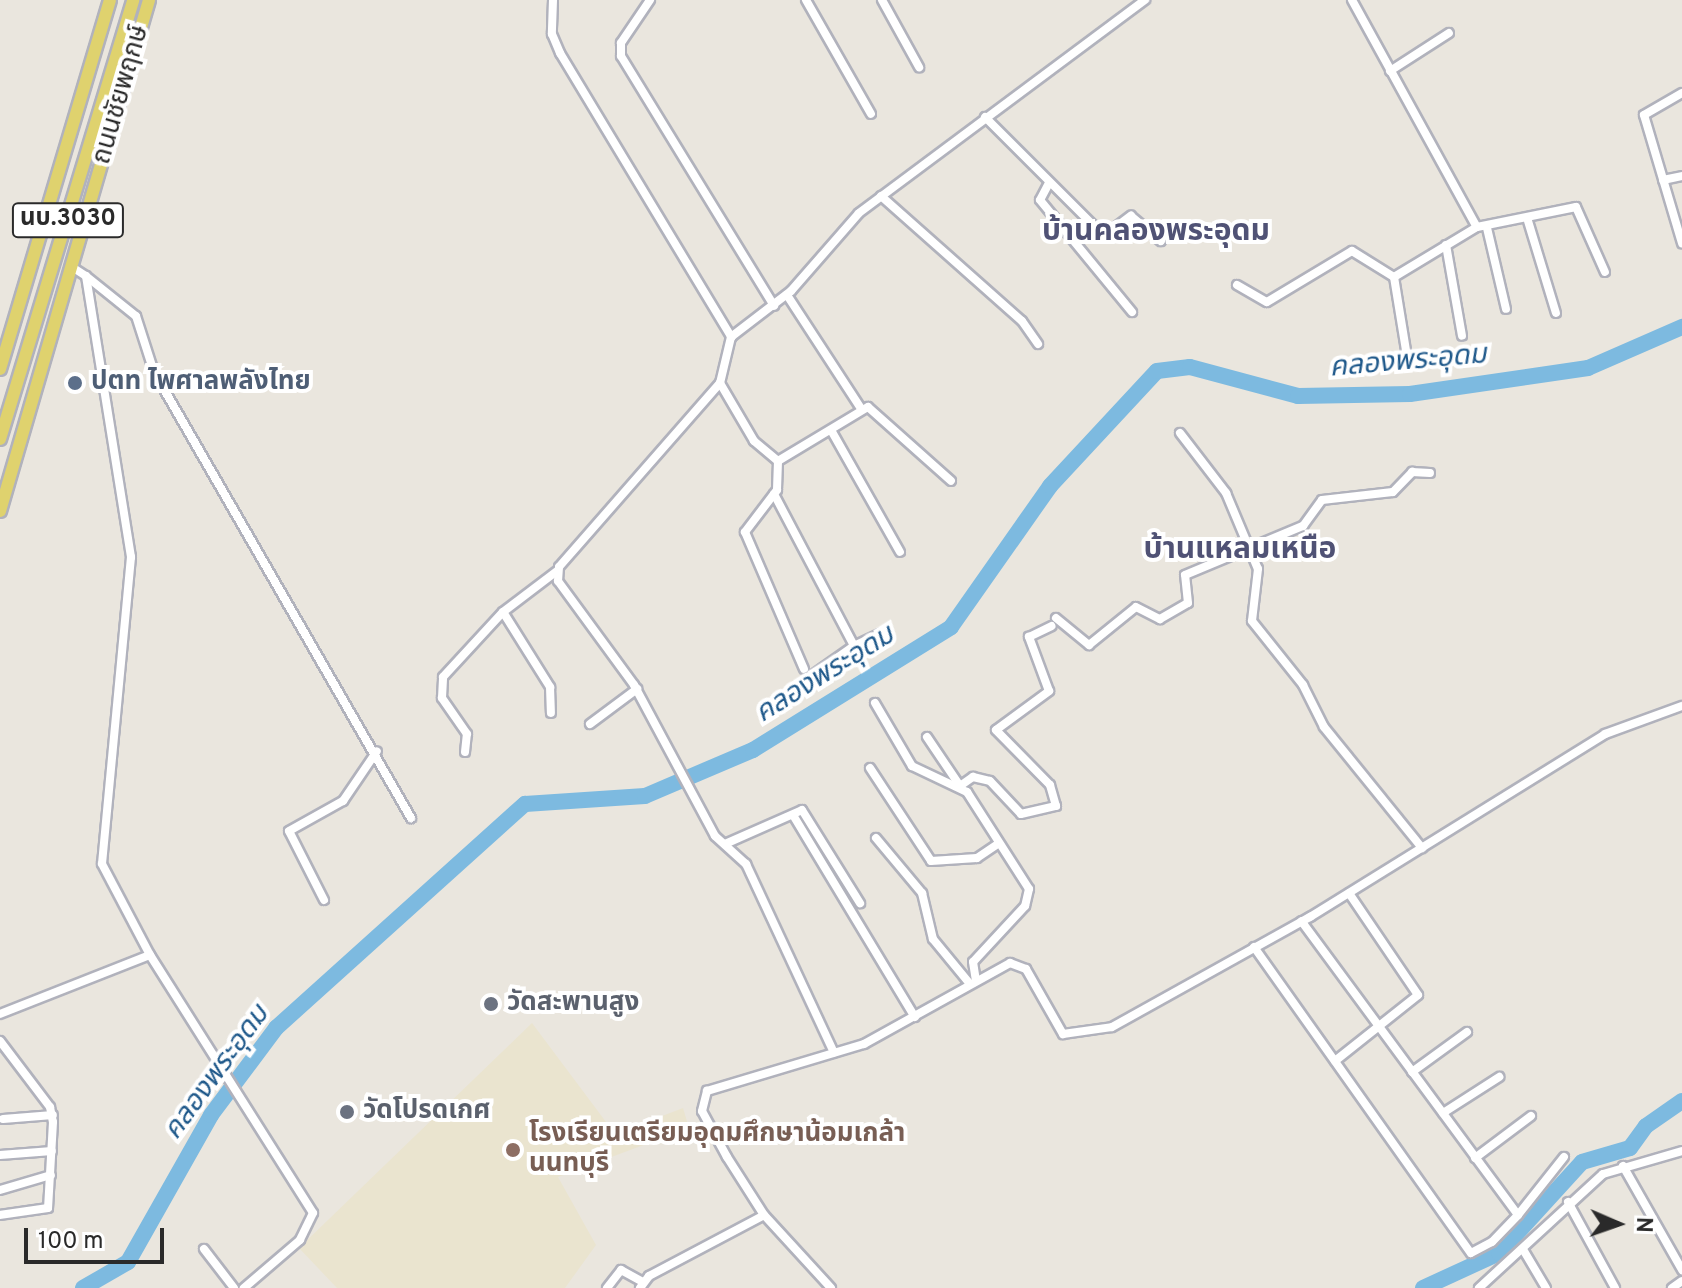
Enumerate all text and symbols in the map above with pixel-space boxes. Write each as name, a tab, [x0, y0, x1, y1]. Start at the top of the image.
street label: ถนนชัยพฤกษ์	[87, 22, 157, 168]
road number: นบ.3030	[10, 200, 126, 240]
district label: บ้านคลองพระอุดม	[1042, 215, 1270, 251]
water label: คลองพระอุดม	[1328, 338, 1488, 386]
place label: ปตท ไพศาลพลังไทย	[91, 367, 311, 399]
marker: ปตท ไพศาลพลังไทย	[66, 374, 84, 392]
district label: บ้านแหลมเหนือ	[1144, 533, 1336, 569]
water label: คลองพระอุดม	[749, 619, 901, 731]
place label: วัดสะพานสูง	[507, 988, 639, 1020]
marker: วัดสะพานสูง	[482, 995, 500, 1013]
water label: คลองพระอุดม	[157, 999, 277, 1147]
place label: วัดโปรดเกศ	[363, 1096, 490, 1128]
marker: วัดโปรดเกศ	[338, 1103, 356, 1121]
place label: โรงเรียนเตรียมอุดมศึกษาน้อมเกล้า นนทบุรี	[529, 1119, 905, 1180]
marker: โรงเรียนเตรียมอุดมศึกษาน้อมเกล้า นนทบุรี	[504, 1141, 522, 1159]
north arrow	[1578, 1184, 1658, 1264]
scale bar	[28, 1212, 168, 1262]
text: N	[1629, 1216, 1656, 1233]
text: 100 m	[38, 1227, 104, 1257]

